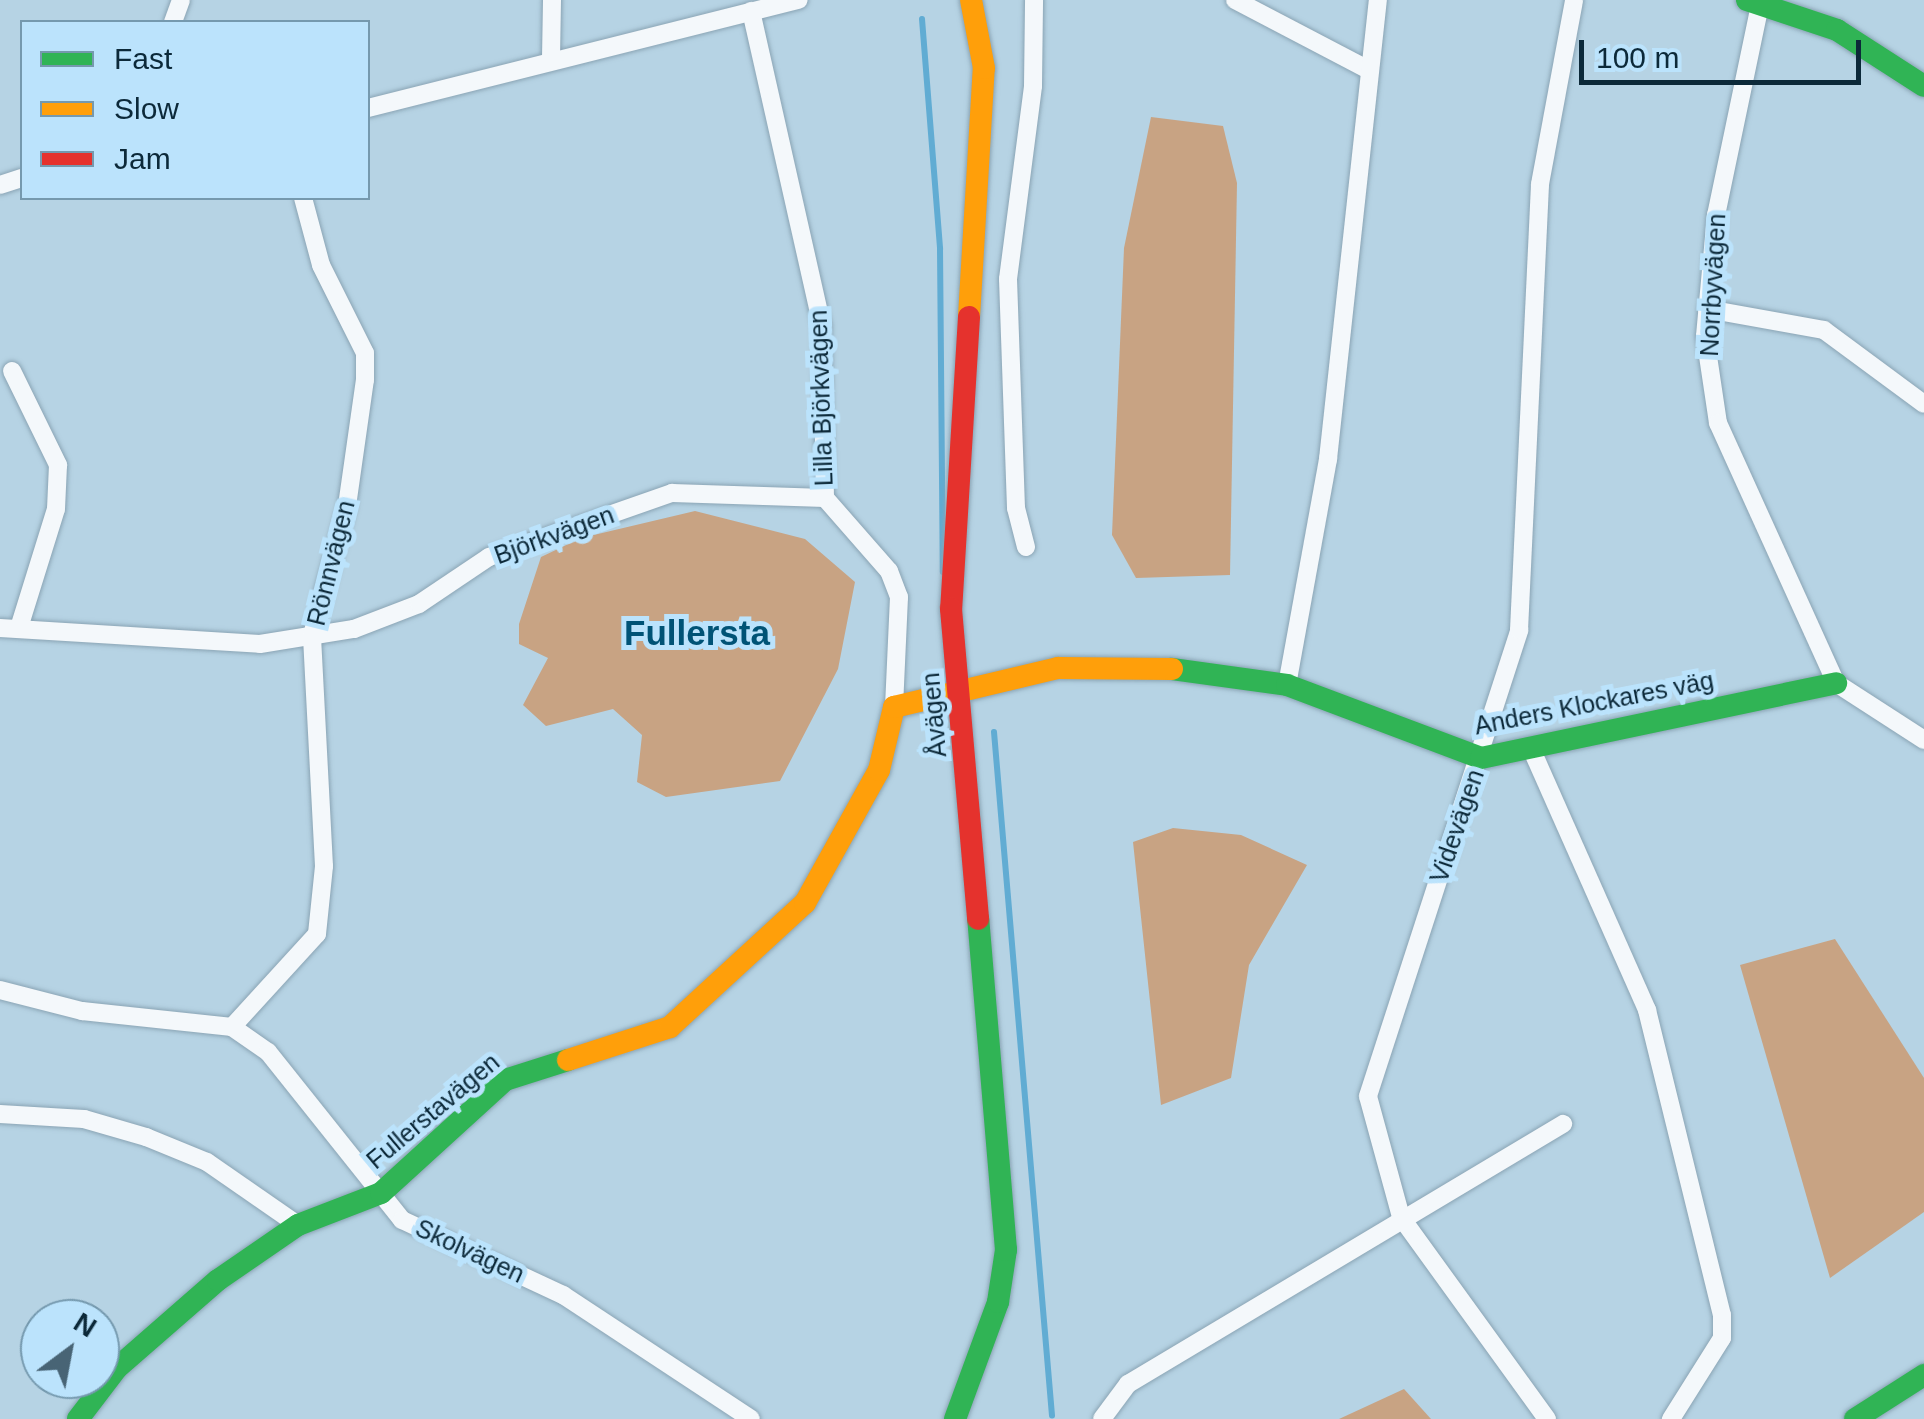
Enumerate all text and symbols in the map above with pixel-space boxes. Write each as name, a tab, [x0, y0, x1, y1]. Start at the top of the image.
legend	[20, 20, 370, 200]
scale bar	[1584, 20, 1866, 82]
text: 100 m	[1596, 41, 1679, 74]
text: Fast	[114, 42, 172, 75]
text: Slow	[114, 92, 179, 125]
text: Jam	[114, 142, 171, 175]
street label: Norrbyvägen	[1694, 213, 1732, 357]
street label: Lilla Björkvägen	[803, 309, 839, 487]
street label: Rönnvägen	[301, 497, 361, 629]
street label: Björkvägen	[490, 500, 618, 570]
district label: Fullersta	[624, 612, 770, 654]
street label: Anders Klockares väg	[1472, 665, 1716, 741]
street label: Åvägen	[915, 671, 953, 759]
street label: Videvägen	[1424, 765, 1490, 887]
street label: Fullerstavägen	[361, 1047, 505, 1175]
street label: Skolvägen	[411, 1213, 529, 1289]
north arrow	[20, 1299, 120, 1399]
text: N	[68, 1306, 102, 1343]

